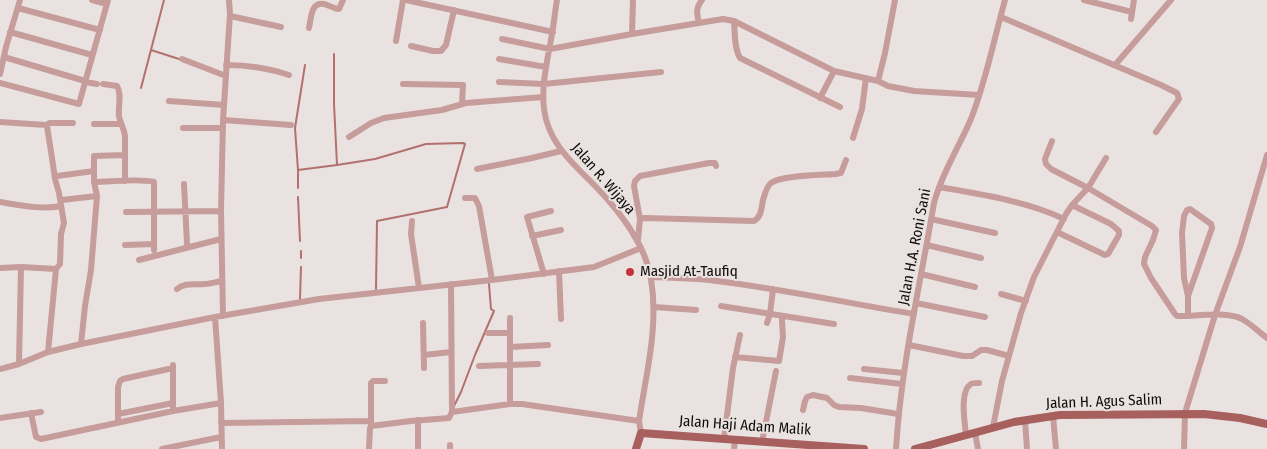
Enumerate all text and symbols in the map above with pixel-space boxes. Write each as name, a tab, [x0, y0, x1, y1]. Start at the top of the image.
street label: Jalan R. Wijaya	[567, 140, 639, 218]
street label: Jalan H.A. Roni Sani	[895, 187, 935, 307]
place label: Masjid At-Taufiq	[640, 263, 738, 281]
marker: Masjid At-Taufiq	[624, 266, 636, 278]
street label: Jalan H. Agus Salim	[1046, 391, 1162, 413]
street label: Jalan Haji Adam Malik	[678, 412, 812, 440]

